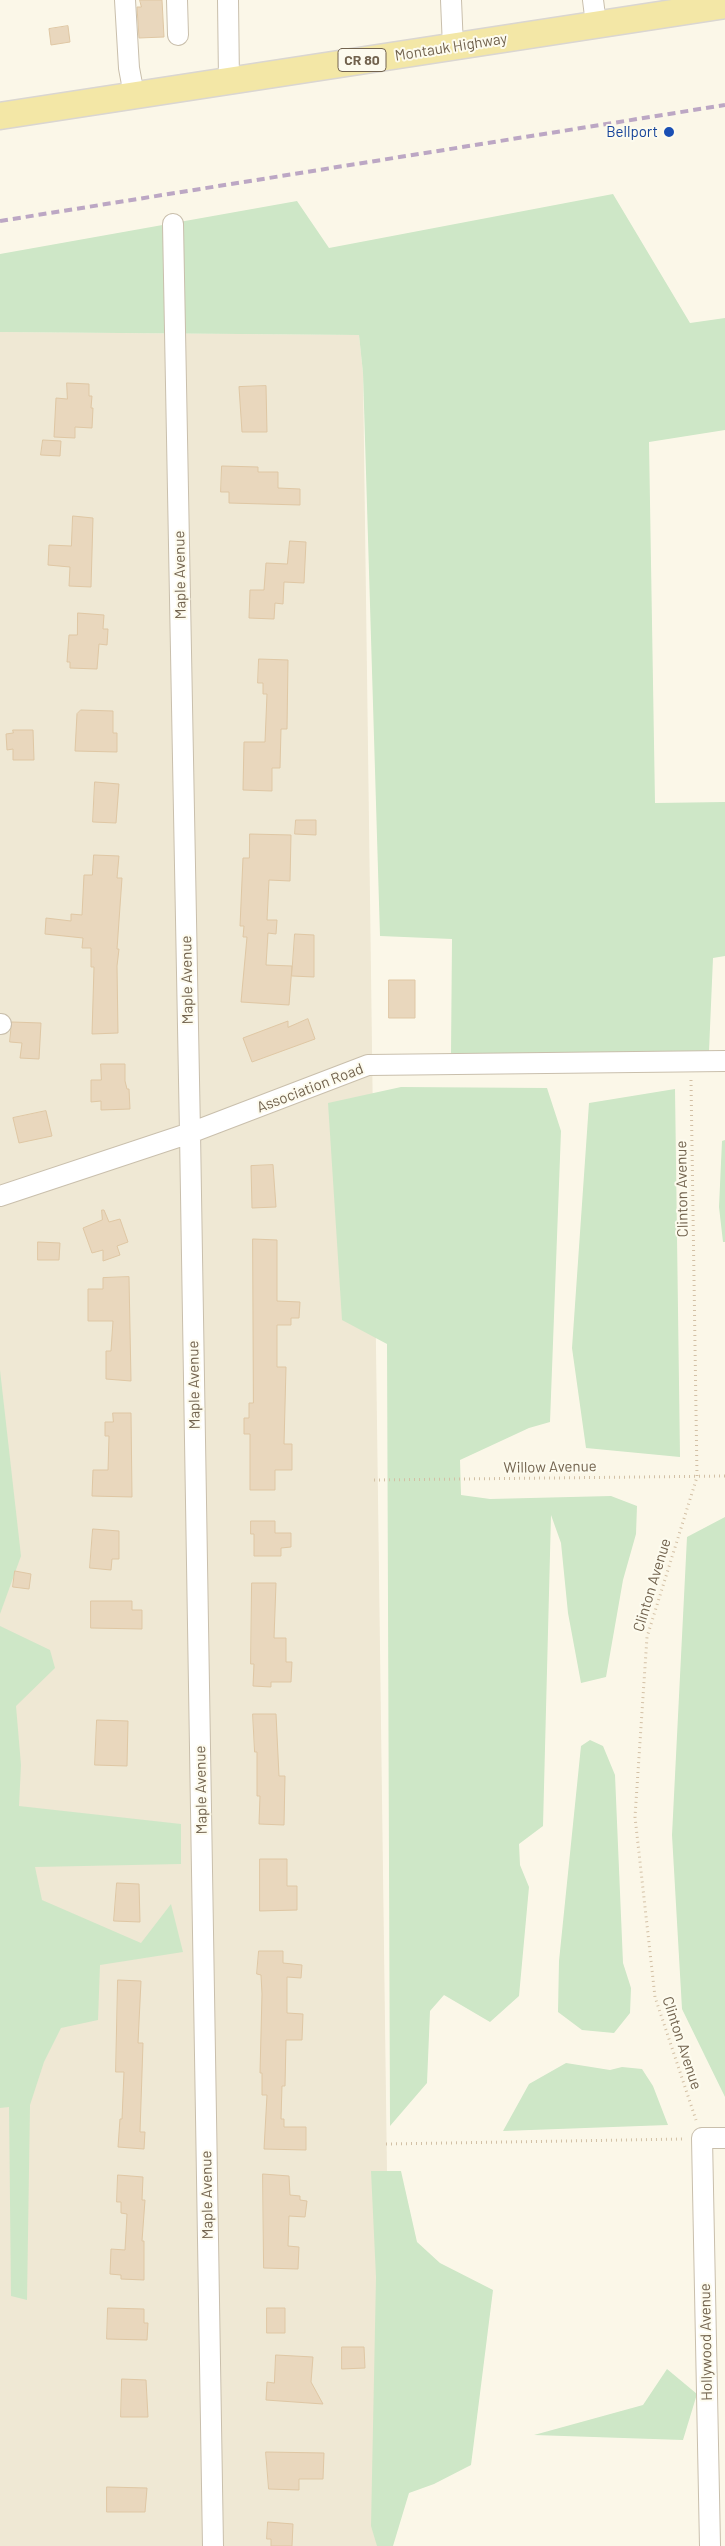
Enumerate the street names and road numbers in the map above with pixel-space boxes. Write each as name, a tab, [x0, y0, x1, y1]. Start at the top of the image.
street label: Montauk Highway	[394, 29, 508, 65]
road number: CR 80	[338, 48, 386, 72]
street label: Maple Avenue	[170, 530, 190, 620]
street label: Maple Avenue	[177, 935, 197, 1025]
street label: Association Road	[254, 1059, 366, 1117]
street label: Clinton Avenue	[672, 1141, 692, 1237]
street label: Maple Avenue	[184, 1340, 204, 1430]
street label: Willow Avenue	[503, 1457, 597, 1477]
street label: Clinton Avenue	[629, 1536, 675, 1634]
street label: Maple Avenue	[191, 1745, 211, 1835]
street label: Clinton Avenue	[659, 1994, 705, 2092]
street label: Maple Avenue	[197, 2150, 217, 2240]
street label: Hollywood Avenue	[696, 2283, 716, 2401]

